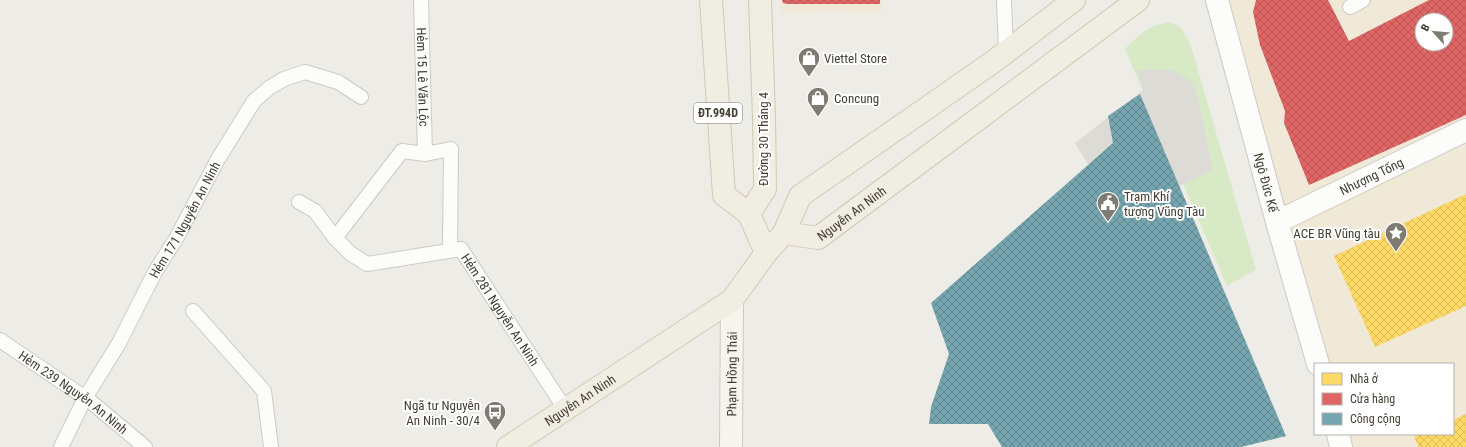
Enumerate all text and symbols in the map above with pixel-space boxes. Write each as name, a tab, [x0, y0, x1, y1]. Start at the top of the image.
north arrow	[1414, 12, 1454, 52]
text: B	[1418, 22, 1433, 33]
street label: Hẻm 15 Lê Văn Lộc	[414, 27, 432, 127]
shop icon: Viettel Store	[796, 45, 822, 78]
place label: Viettel Store	[824, 51, 887, 66]
shop icon: Concung	[805, 85, 831, 118]
street label: Đường 30 Tháng 4	[756, 91, 771, 186]
place label: Concung	[834, 91, 879, 106]
road number: ĐT.994D	[694, 103, 742, 123]
street label: Ngô Đức Kế	[1251, 151, 1282, 215]
street label: Nhượng Tống	[1337, 154, 1406, 198]
street label: Hẻm 171 Nguyễn An Ninh	[146, 159, 223, 280]
street label: Nguyễn An Ninh	[814, 183, 889, 244]
place label: Trạm Khí tượng Vũng Tàu	[1124, 189, 1205, 219]
public building icon: Trạm Khí tượng Vũng Tàu	[1095, 190, 1121, 223]
place icon: ACE BR Vũng tàu	[1383, 220, 1409, 253]
place label: ACE BR Vũng tàu	[1293, 226, 1380, 241]
street label: Hẻm 281 Nguyễn An Ninh	[458, 251, 542, 369]
street label: Phạm Hồng Thái	[724, 332, 739, 416]
street label: Hẻm 239 Nguyễn An Ninh	[16, 348, 131, 437]
legend	[1314, 363, 1454, 435]
street label: Nguyễn An Ninh	[542, 371, 618, 429]
text: Nhà ở	[1350, 372, 1379, 386]
text: Cửa hàng	[1350, 392, 1395, 406]
place label: Ngã tư Nguyễn An Ninh - 30/4	[404, 398, 481, 428]
bus stop icon: Ngã tư Nguyễn An Ninh - 30/4	[482, 399, 508, 432]
text: Công cộng	[1350, 412, 1401, 426]

